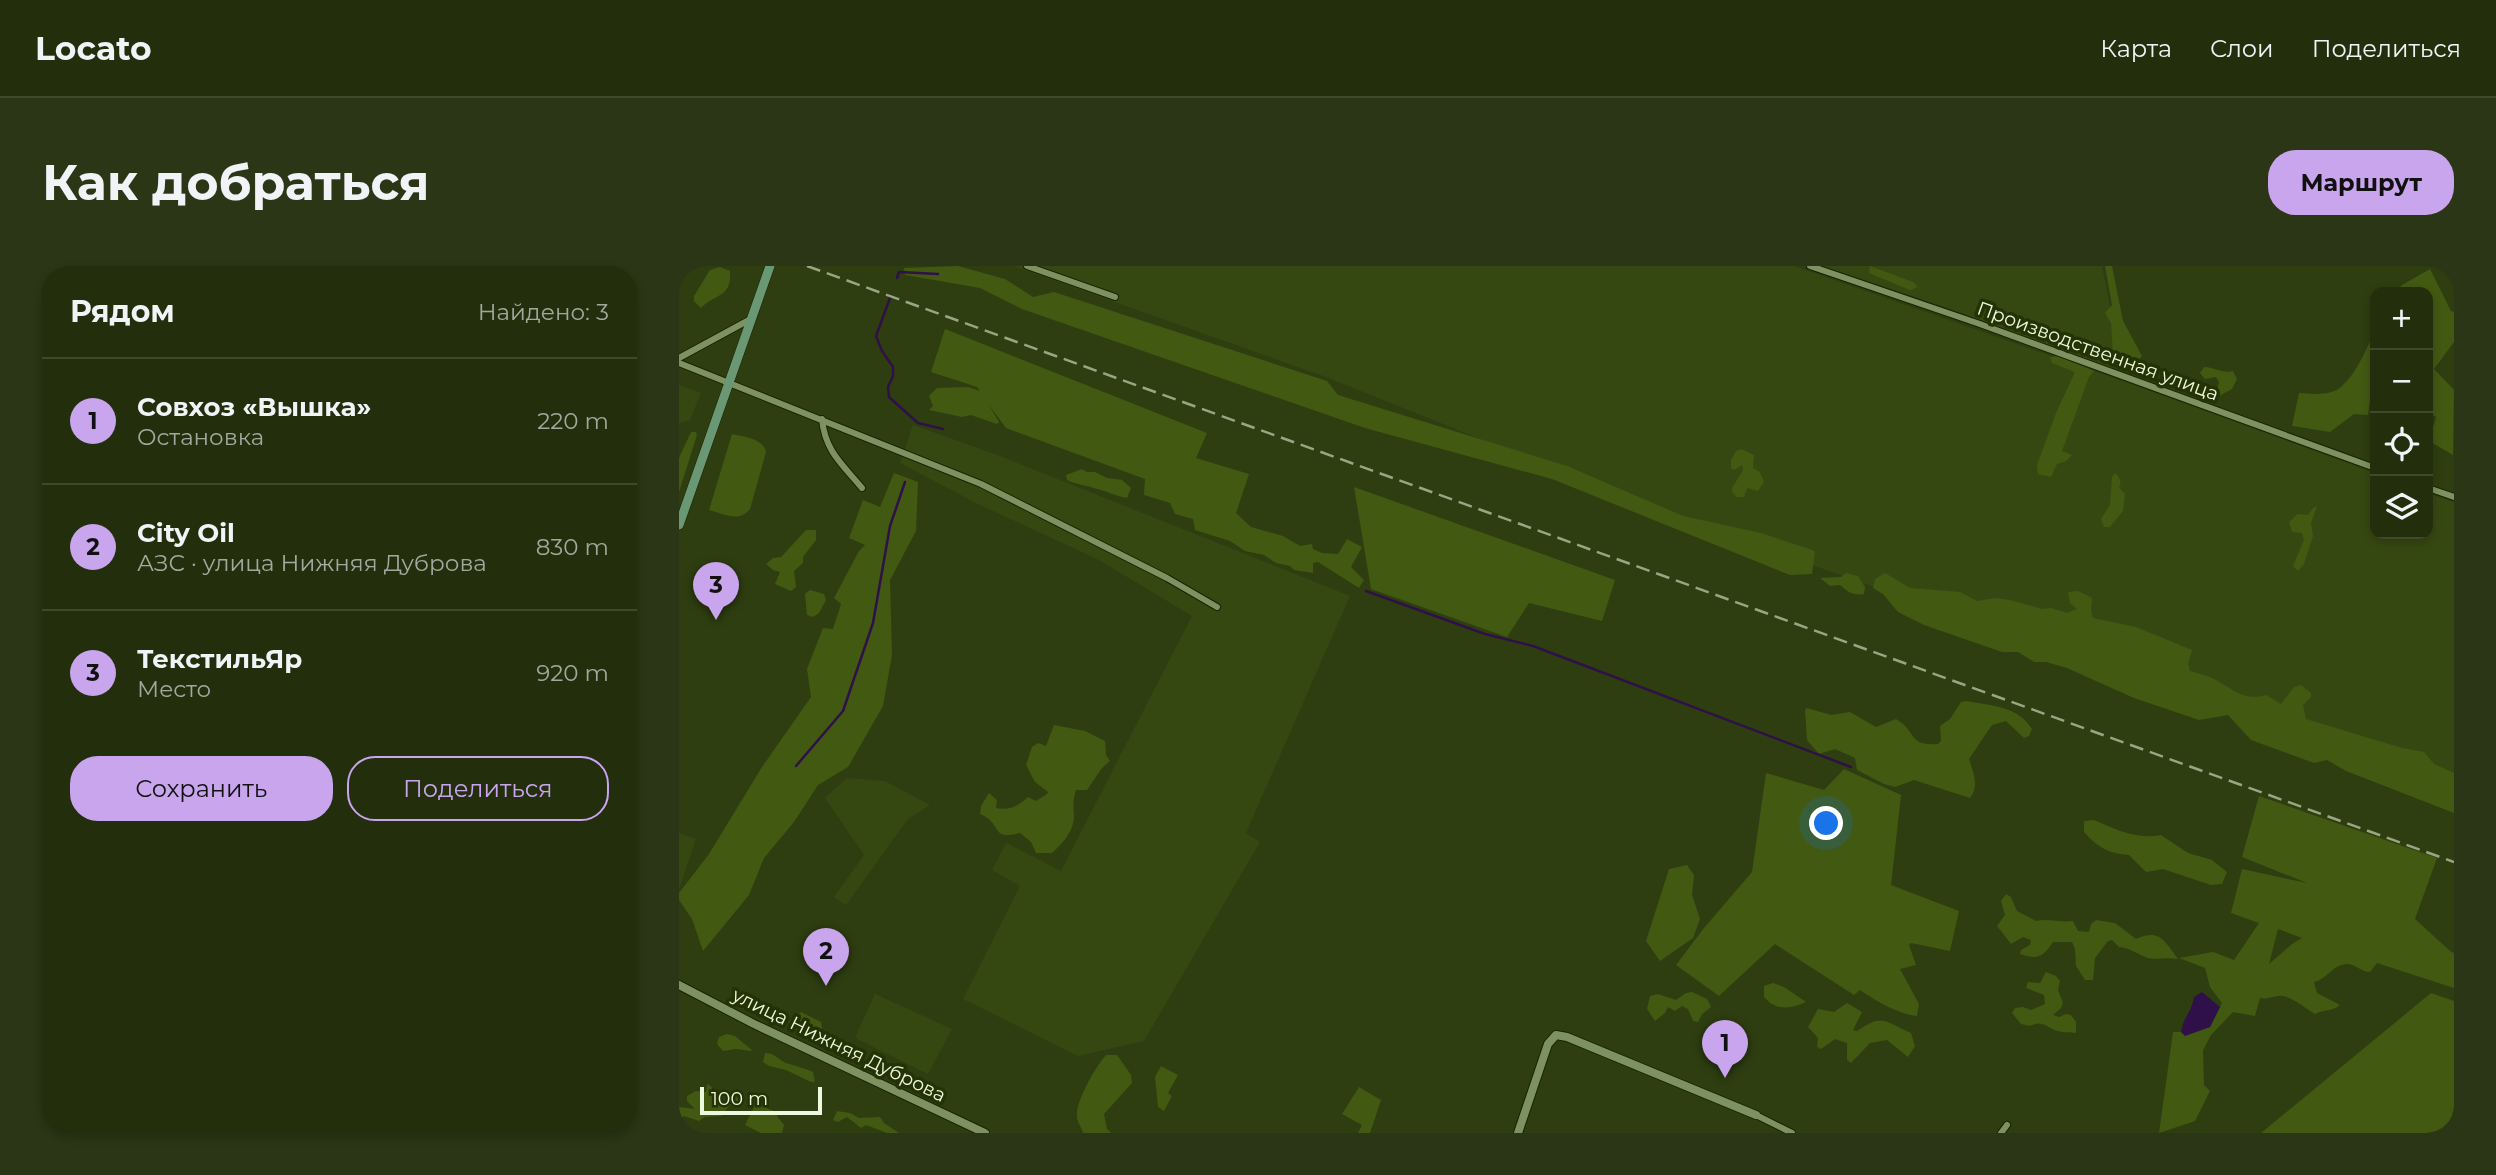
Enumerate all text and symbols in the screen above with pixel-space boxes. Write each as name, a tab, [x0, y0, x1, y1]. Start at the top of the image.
text: Locato	[35, 28, 152, 68]
text: Карта	[2100, 34, 2172, 63]
text: Слои	[2210, 34, 2274, 63]
text: Поделиться	[2312, 34, 2461, 63]
button: Маршрут	[2268, 150, 2454, 215]
text: Как добраться	[42, 153, 430, 212]
map controls	[2370, 287, 2433, 539]
button: +	[2370, 287, 2433, 350]
text: Рядом	[70, 293, 175, 330]
street label: Производственная улица	[1974, 297, 2222, 405]
text: Найдено: 3	[478, 298, 609, 326]
button: −	[2370, 350, 2433, 413]
text: Совхоз «Вышка»	[137, 391, 371, 423]
text: 1	[88, 407, 98, 435]
text: 220 m	[537, 407, 609, 435]
button: locate	[2370, 413, 2433, 476]
text: Остановка	[137, 423, 264, 451]
button: layers	[2370, 476, 2433, 539]
text: City Oil	[137, 517, 235, 549]
text: 2	[86, 533, 100, 561]
text: 830 m	[536, 533, 609, 561]
text: АЗС · улица Нижняя Дуброва	[137, 549, 487, 577]
pin: 3	[693, 562, 739, 620]
text: ТекстильЯр	[137, 643, 302, 675]
text: 3	[86, 659, 100, 687]
text: 920 m	[536, 659, 609, 687]
text: Место	[137, 675, 211, 703]
button: Сохранить	[70, 756, 333, 821]
button: Поделиться	[347, 756, 609, 821]
your location	[1809, 806, 1843, 840]
pin: 2	[803, 928, 849, 986]
street label: улица Нижняя Дуброва	[728, 983, 950, 1107]
pin: 1	[1702, 1020, 1748, 1078]
scale bar	[700, 1084, 823, 1116]
text: 100 m	[711, 1087, 768, 1110]

